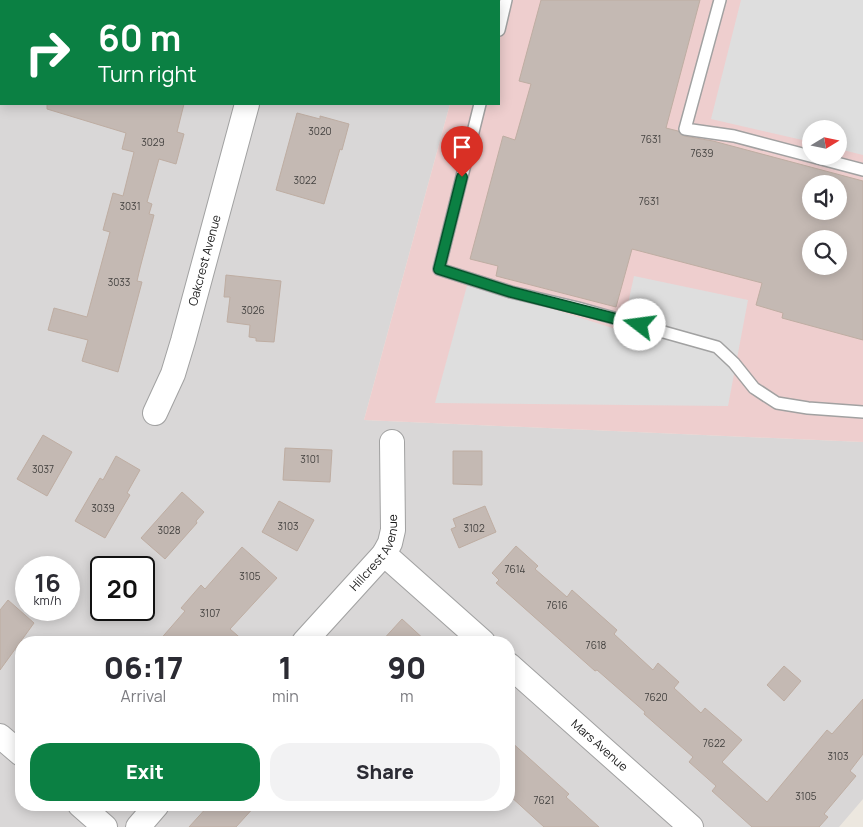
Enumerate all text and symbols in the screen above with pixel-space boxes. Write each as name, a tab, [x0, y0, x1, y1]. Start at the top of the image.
text: 60 m	[98, 14, 181, 62]
icon: right	[15, 20, 80, 85]
text: Turn right	[98, 59, 196, 89]
north arrow	[802, 120, 848, 165]
map controls	[802, 120, 847, 275]
house number: 3020	[308, 124, 332, 138]
pin	[441, 126, 483, 177]
house number: 7631	[641, 132, 661, 146]
icon: arrive	[448, 133, 476, 161]
house number: 3029	[141, 135, 165, 149]
house number: 7639	[691, 146, 713, 160]
house number: 3022	[293, 173, 317, 187]
button: sound	[802, 175, 847, 220]
house number: 7631	[639, 194, 659, 208]
house number: 3031	[119, 199, 141, 213]
street label: Oakcrest Avenue	[184, 213, 225, 308]
button: search	[802, 230, 847, 275]
house number: 3033	[108, 275, 130, 289]
position arrow	[613, 298, 665, 350]
house number: 3026	[241, 303, 265, 317]
house number: 3101	[300, 452, 320, 466]
house number: 3037	[32, 462, 54, 476]
house number: 3039	[91, 501, 115, 515]
street label: Hillcrest Avenue	[345, 514, 401, 595]
house number: 3103	[277, 519, 299, 533]
house number: 3102	[463, 521, 485, 535]
house number: 3028	[157, 523, 181, 537]
speed limit sign: 20	[90, 556, 155, 621]
house number: 7614	[505, 562, 526, 576]
text: 16	[34, 565, 61, 600]
house number: 3105	[239, 569, 261, 583]
text: km/h	[34, 592, 61, 609]
house number: 7616	[546, 598, 568, 612]
house number: 3107	[200, 606, 220, 620]
house number: 7618	[586, 638, 607, 652]
text: 06:17	[104, 647, 183, 688]
text: 1	[279, 647, 292, 688]
text: 90	[387, 647, 426, 688]
text: Arrival	[121, 685, 166, 707]
text: min	[272, 685, 299, 707]
text: m	[400, 685, 414, 707]
house number: 7620	[644, 690, 668, 704]
street label: Mars Avenue	[568, 715, 632, 775]
house number: 7622	[703, 736, 726, 750]
button: Exit	[30, 743, 260, 801]
button: Share	[270, 743, 500, 801]
house number: 3103	[827, 749, 849, 763]
house number: 3105	[795, 789, 817, 803]
house number: 7621	[534, 793, 554, 807]

